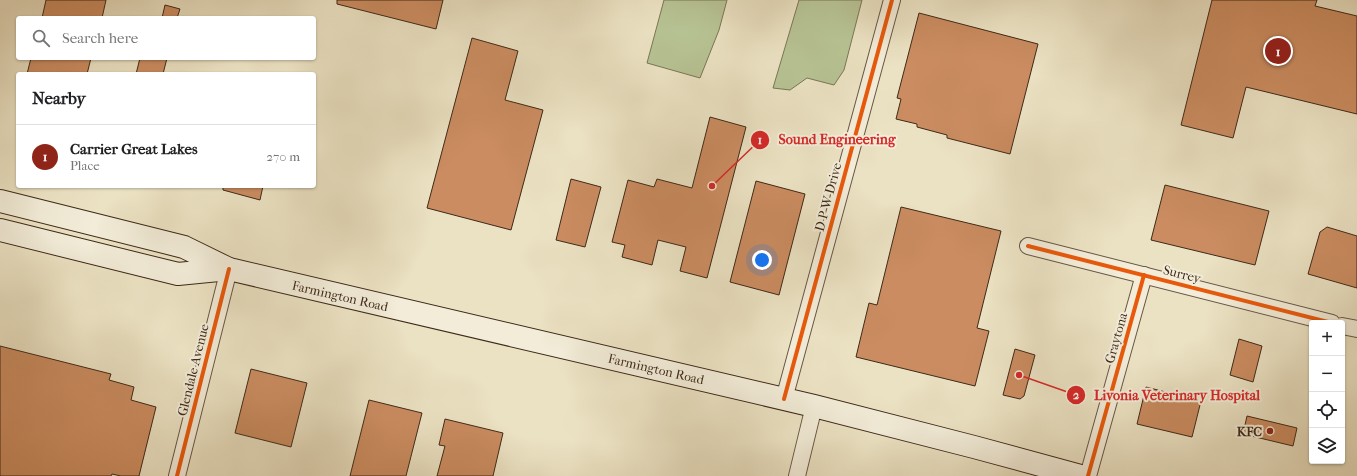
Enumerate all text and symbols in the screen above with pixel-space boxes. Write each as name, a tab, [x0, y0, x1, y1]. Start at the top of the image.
search box	[16, 16, 316, 60]
icon: search	[30, 27, 52, 49]
text: Search here	[62, 29, 138, 47]
pin: 1	[1265, 36, 1291, 66]
text: Nearby	[32, 88, 86, 108]
callout: Sound Engineering	[750, 127, 903, 153]
text: Sound Engineering	[779, 131, 896, 148]
text: 1	[758, 133, 762, 147]
text: Carrier Great Lakes	[70, 140, 197, 158]
text: 1	[43, 149, 47, 164]
text: 270 m	[266, 149, 300, 164]
text: Place	[70, 158, 100, 173]
street label: D P W Drive	[812, 160, 845, 233]
your location	[752, 250, 772, 270]
street label: Surrey	[1162, 262, 1203, 286]
street label: Farmington Road	[290, 278, 390, 315]
street label: Graytona	[1102, 310, 1131, 365]
map controls	[1309, 320, 1345, 464]
button: +	[1309, 320, 1345, 356]
street label: Glendale Avenue	[174, 322, 212, 418]
street label: Farmington Road	[606, 351, 706, 388]
button: −	[1309, 356, 1345, 392]
callout: Livonia Veterinary Hospital	[1066, 382, 1268, 408]
text: Livonia Veterinary Hospital	[1094, 387, 1260, 404]
text: 2	[1073, 388, 1080, 402]
button: locate	[1309, 392, 1345, 428]
place label: KFC	[1237, 424, 1262, 439]
marker: KFC	[1265, 426, 1275, 436]
button: layers	[1309, 428, 1345, 464]

